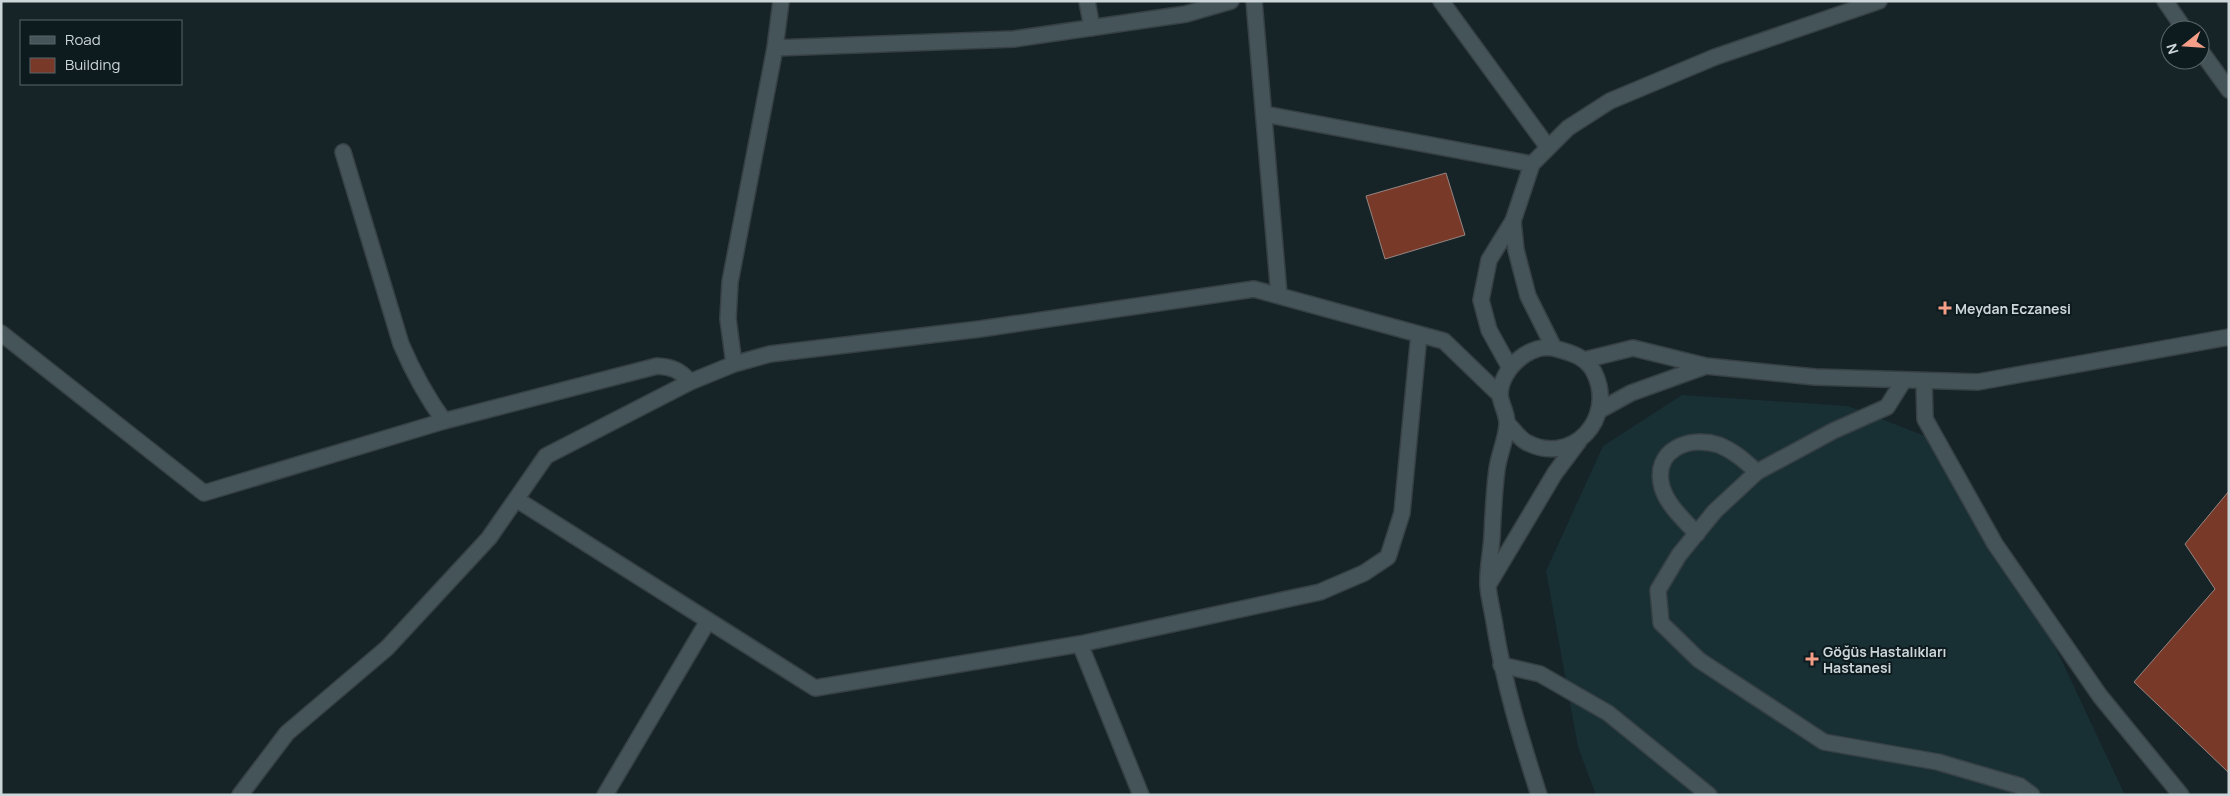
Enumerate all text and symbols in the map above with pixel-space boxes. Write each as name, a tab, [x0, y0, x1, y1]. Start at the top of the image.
legend	[20, 20, 182, 85]
north arrow	[2160, 20, 2210, 70]
text: Road	[65, 29, 101, 50]
text: N	[2162, 41, 2183, 57]
text: Building	[65, 54, 120, 75]
place label: Meydan Eczanesi	[1955, 299, 2071, 318]
marker: Meydan Eczanesi	[1939, 302, 1951, 314]
place label: Göğüs Hastalıkları Hastanesi	[1823, 642, 1946, 677]
marker: Göğüs Hastalıkları Hastanesi	[1805, 652, 1819, 666]

